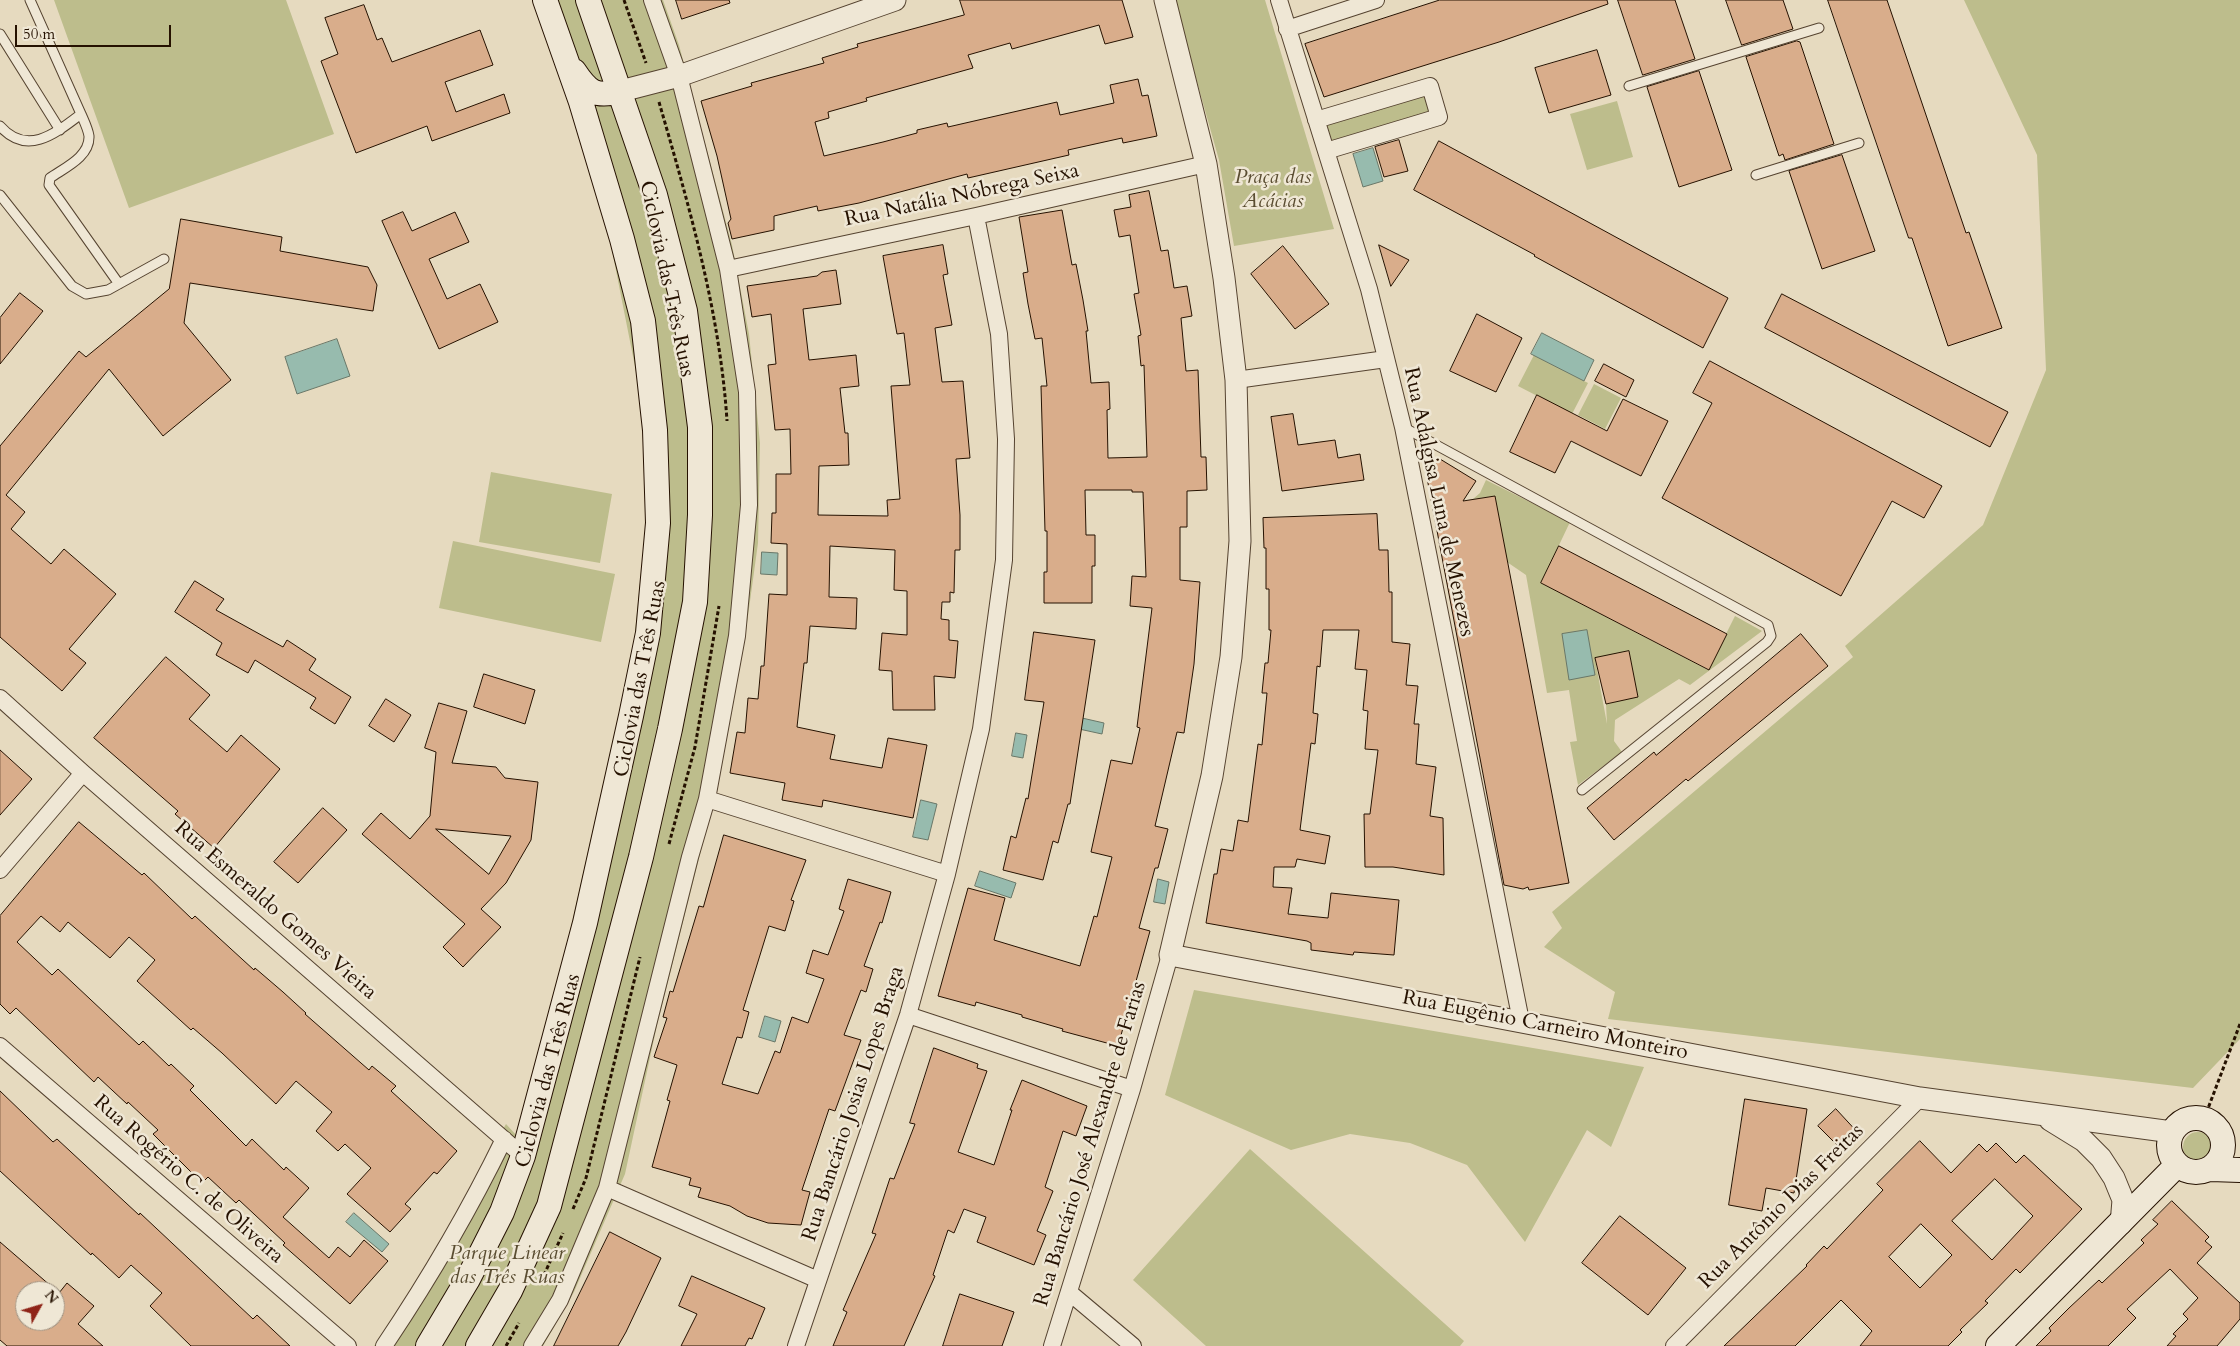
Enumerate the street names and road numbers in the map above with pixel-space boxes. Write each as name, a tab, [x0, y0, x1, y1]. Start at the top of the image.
street label: Rua Natália Nóbrega Seixa	[842, 159, 1082, 233]
street label: Ciclovia das Três Ruas	[633, 179, 699, 379]
street label: Rua Adalgisa Luna de Menezes	[1397, 365, 1479, 639]
street label: Ciclovia das Três Ruas	[610, 579, 672, 779]
street label: Rua Esmeraldo Gomes Vieira	[169, 816, 381, 1006]
street label: Rua Bancário Josias Lopes Braga	[798, 963, 910, 1245]
street label: Ciclovia das Três Ruas	[511, 971, 587, 1171]
street label: Rua Bancário José Alexandre de Farias	[1030, 979, 1152, 1309]
street label: Rua Eugênio Carneiro Monteiro	[1400, 986, 1690, 1066]
street label: Rua Rogério C. de Oliveira	[88, 1090, 288, 1270]
street label: Rua Antônio Dias Freitas	[1694, 1119, 1870, 1295]

